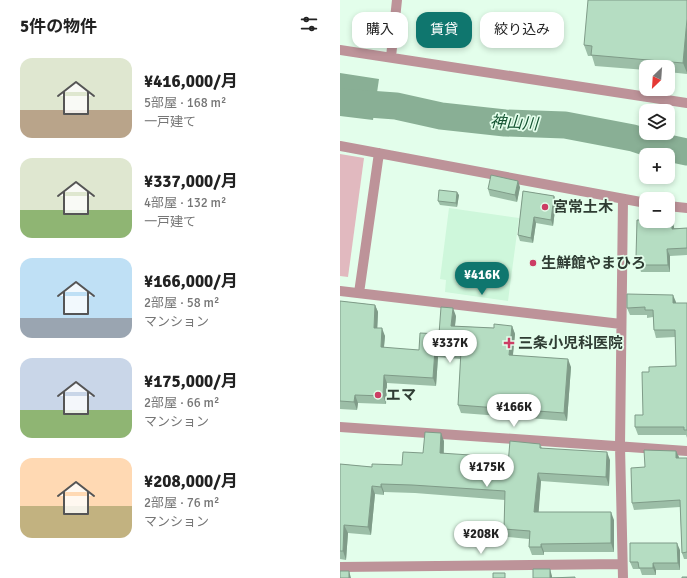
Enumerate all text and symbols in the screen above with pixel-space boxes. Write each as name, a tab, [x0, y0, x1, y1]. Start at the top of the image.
chip: 購入	[352, 12, 408, 48]
chip: 賃貸	[416, 12, 472, 48]
chip: 絞り込み	[480, 12, 564, 48]
icon: filters	[298, 13, 320, 35]
text: 5件の物件	[20, 16, 97, 37]
north arrow	[639, 60, 675, 96]
map controls	[639, 60, 675, 228]
text: ¥416,000/月	[144, 71, 238, 92]
icon: home	[52, 74, 100, 122]
text: 5部屋 · 168 m²	[144, 95, 226, 111]
button: layers	[639, 104, 675, 140]
water label: 神山川	[490, 112, 540, 134]
text: 一戸建て	[144, 114, 196, 130]
button: +	[639, 148, 675, 184]
text: ¥337,000/月	[144, 171, 238, 192]
icon: home	[52, 174, 100, 222]
button: −	[639, 192, 675, 228]
text: 4部屋 · 132 m²	[144, 195, 226, 211]
place label: 宮常土木	[553, 198, 613, 216]
marker: 宮常土木	[540, 202, 550, 212]
text: 一戸建て	[144, 214, 196, 230]
place label: 生鮮館やまひろ	[541, 254, 646, 272]
marker: 生鮮館やまひろ	[528, 258, 538, 268]
pin: ¥416K	[454, 262, 510, 296]
text: ¥416K	[464, 267, 500, 283]
text: ¥166,000/月	[144, 271, 238, 292]
icon: home	[52, 274, 100, 322]
text: 2部屋 · 58 m²	[144, 295, 219, 311]
text: マンション	[144, 314, 209, 330]
pin: ¥337K	[422, 330, 478, 364]
place label: 三条小児科医院	[518, 334, 623, 352]
text: ¥337K	[432, 335, 468, 351]
marker: 三条小児科医院	[503, 337, 515, 349]
text: ¥175,000/月	[144, 371, 238, 392]
icon: home	[52, 374, 100, 422]
place label: エマ	[386, 386, 416, 404]
marker: エマ	[373, 390, 383, 400]
pin: ¥166K	[486, 394, 542, 428]
text: 2部屋 · 66 m²	[144, 395, 219, 411]
text: ¥166K	[496, 399, 532, 415]
text: マンション	[144, 414, 209, 430]
pin: ¥175K	[459, 454, 515, 488]
text: ¥175K	[469, 459, 505, 475]
text: ¥208,000/月	[144, 471, 238, 492]
icon: home	[52, 474, 100, 522]
text: 2部屋 · 76 m²	[144, 495, 219, 511]
text: マンション	[144, 514, 209, 530]
pin: ¥208K	[453, 521, 509, 555]
text: ¥208K	[463, 526, 499, 542]

